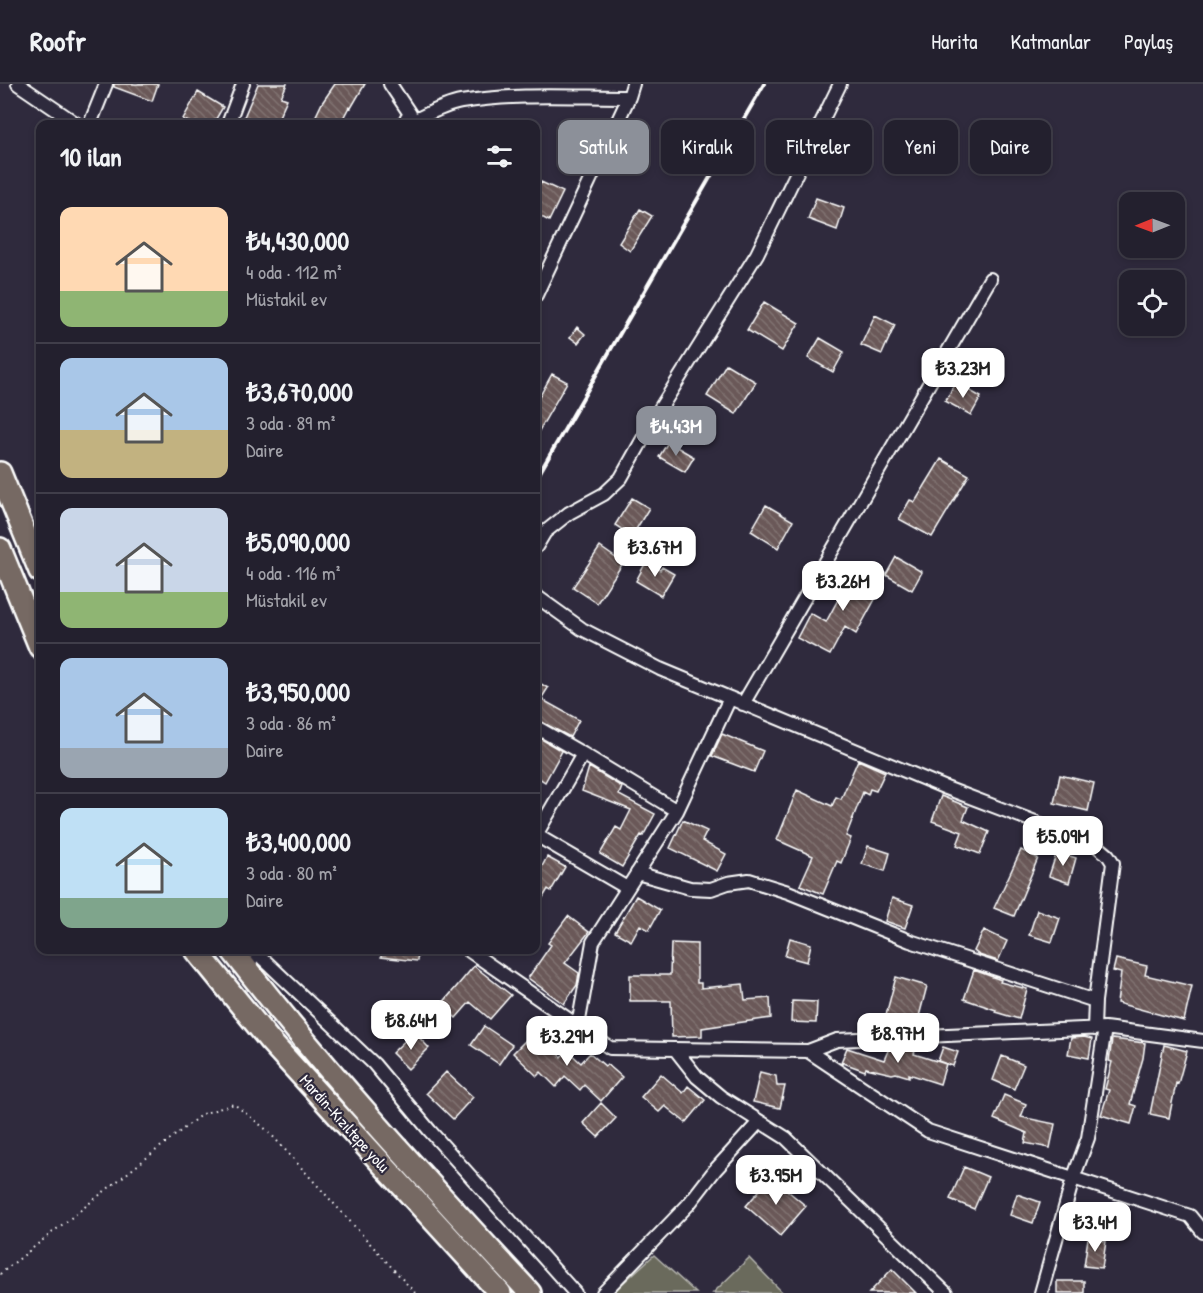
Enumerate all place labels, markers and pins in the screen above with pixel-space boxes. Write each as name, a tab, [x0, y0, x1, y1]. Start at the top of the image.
pin: ₺3.23M	[914, 348, 1012, 399]
pin: ₺4.43M	[627, 406, 725, 457]
pin: ₺3.67M	[606, 527, 704, 578]
pin: ₺3.26M	[794, 561, 892, 612]
pin: ₺5.09M	[1014, 816, 1112, 867]
pin: ₺8.64M	[362, 1000, 460, 1051]
pin: ₺8.97M	[849, 1013, 947, 1064]
pin: ₺3.29M	[518, 1016, 616, 1067]
pin: ₺3.95M	[727, 1155, 825, 1206]
pin: ₺3.4M	[1053, 1202, 1137, 1253]

